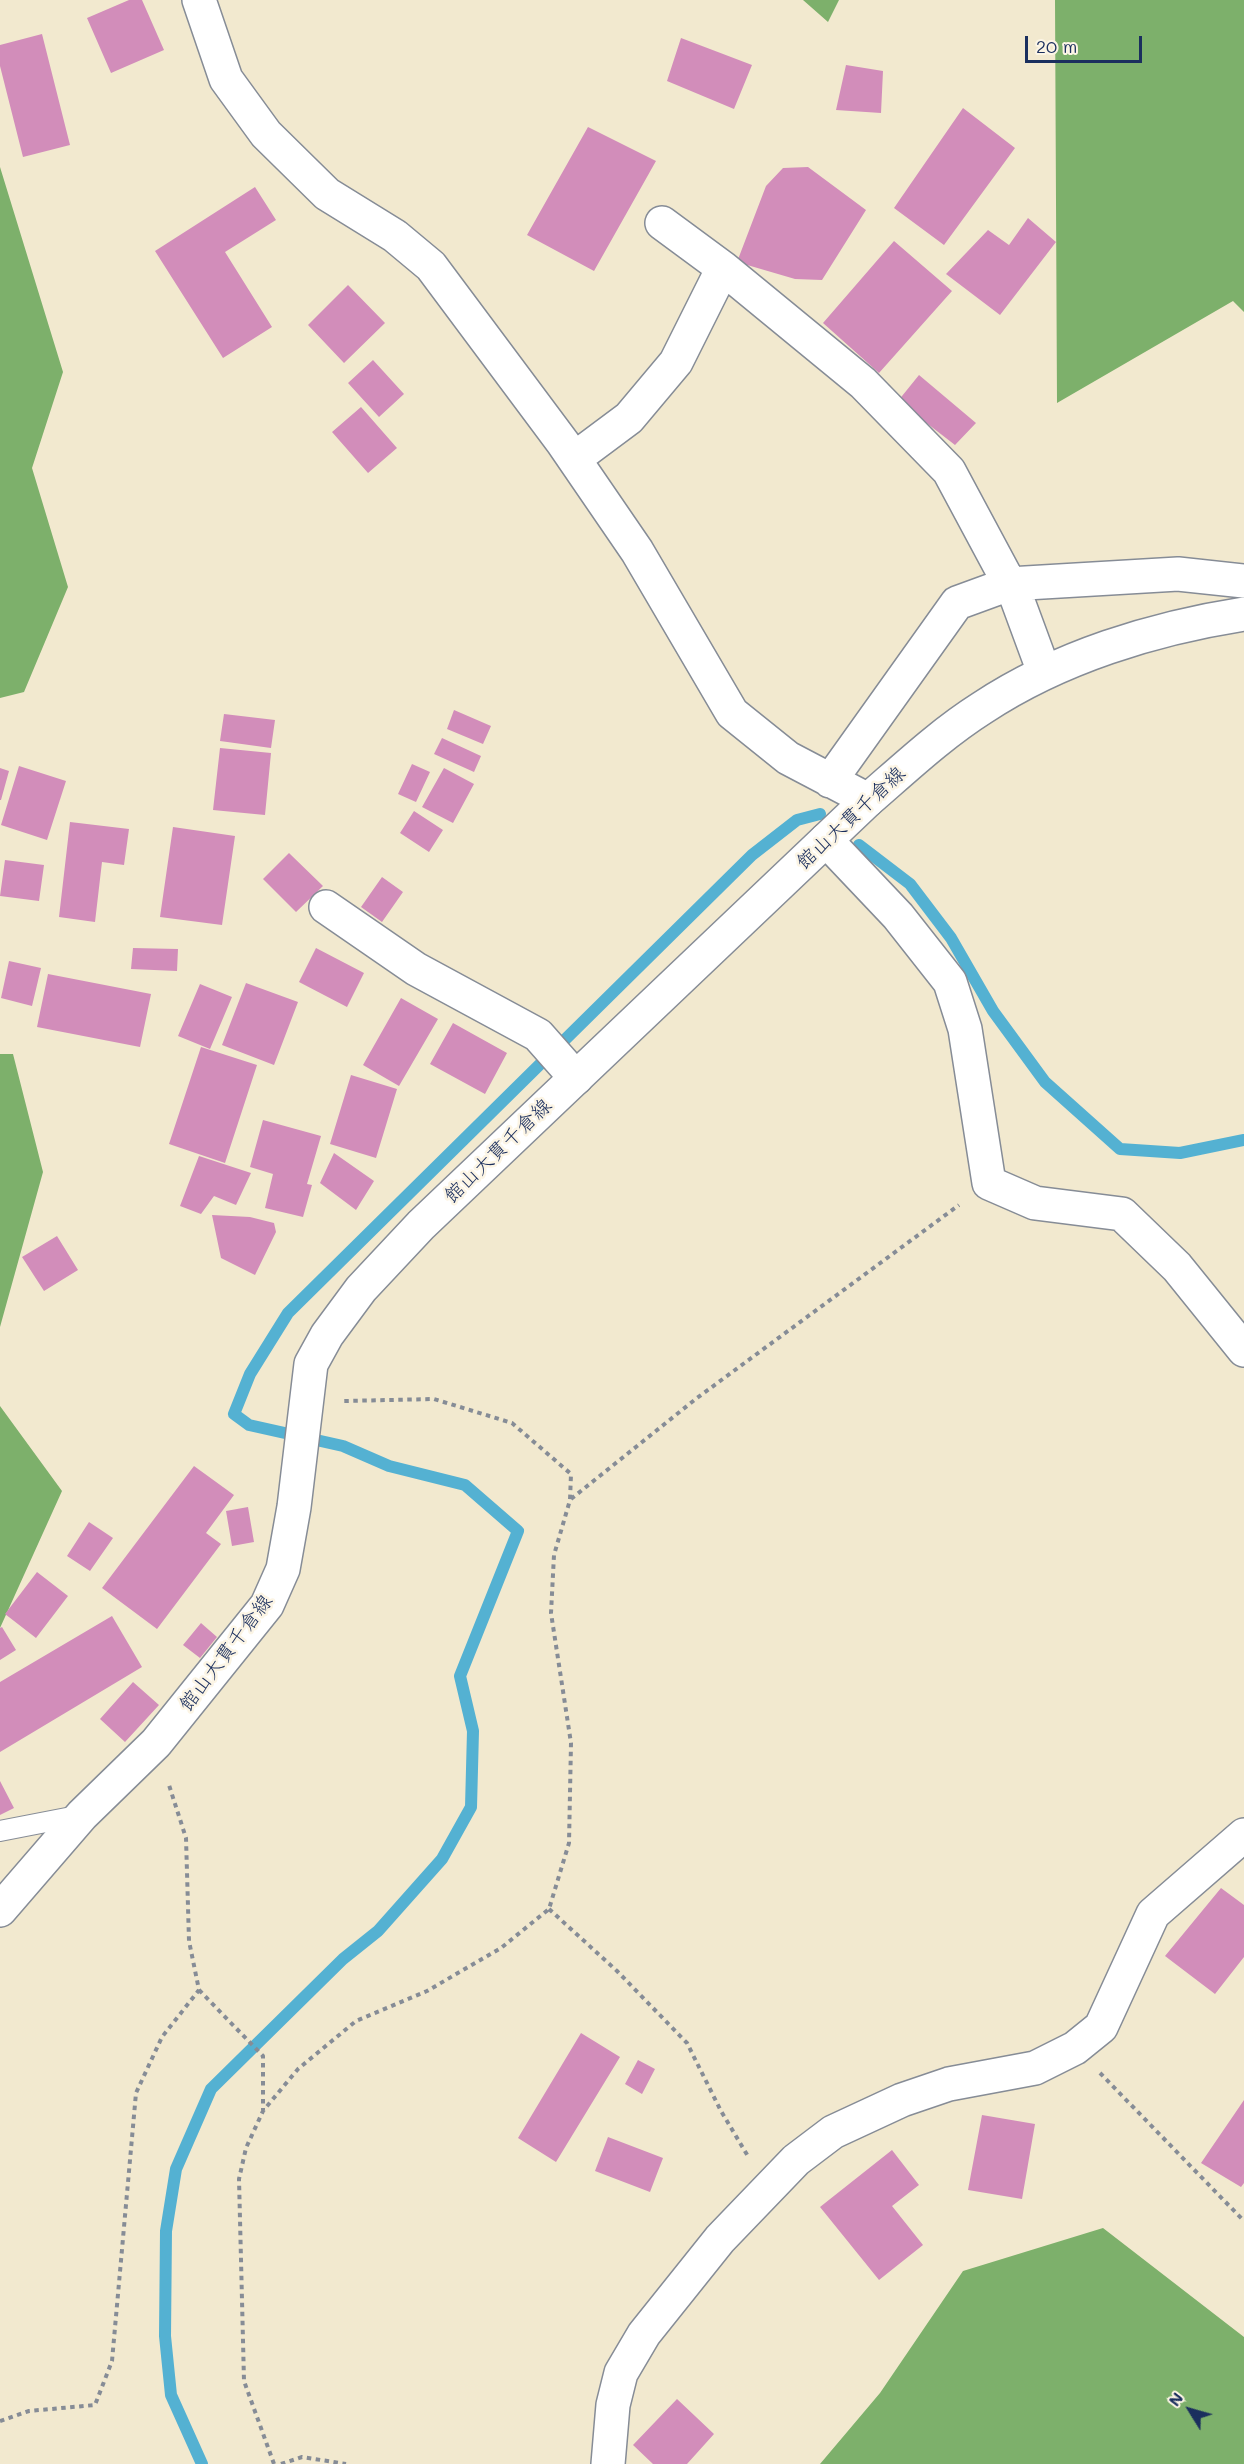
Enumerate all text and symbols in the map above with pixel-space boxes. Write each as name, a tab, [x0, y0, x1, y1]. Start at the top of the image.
scale bar	[1028, 24, 1145, 62]
text: 20 m	[1036, 34, 1077, 58]
street label: 館山大貫千倉線	[792, 761, 910, 875]
street label: 館山大貫千倉線	[439, 1094, 557, 1208]
street label: 館山大貫千倉線	[174, 1590, 278, 1716]
north arrow	[1160, 2380, 1220, 2440]
text: N	[1163, 2388, 1187, 2410]

